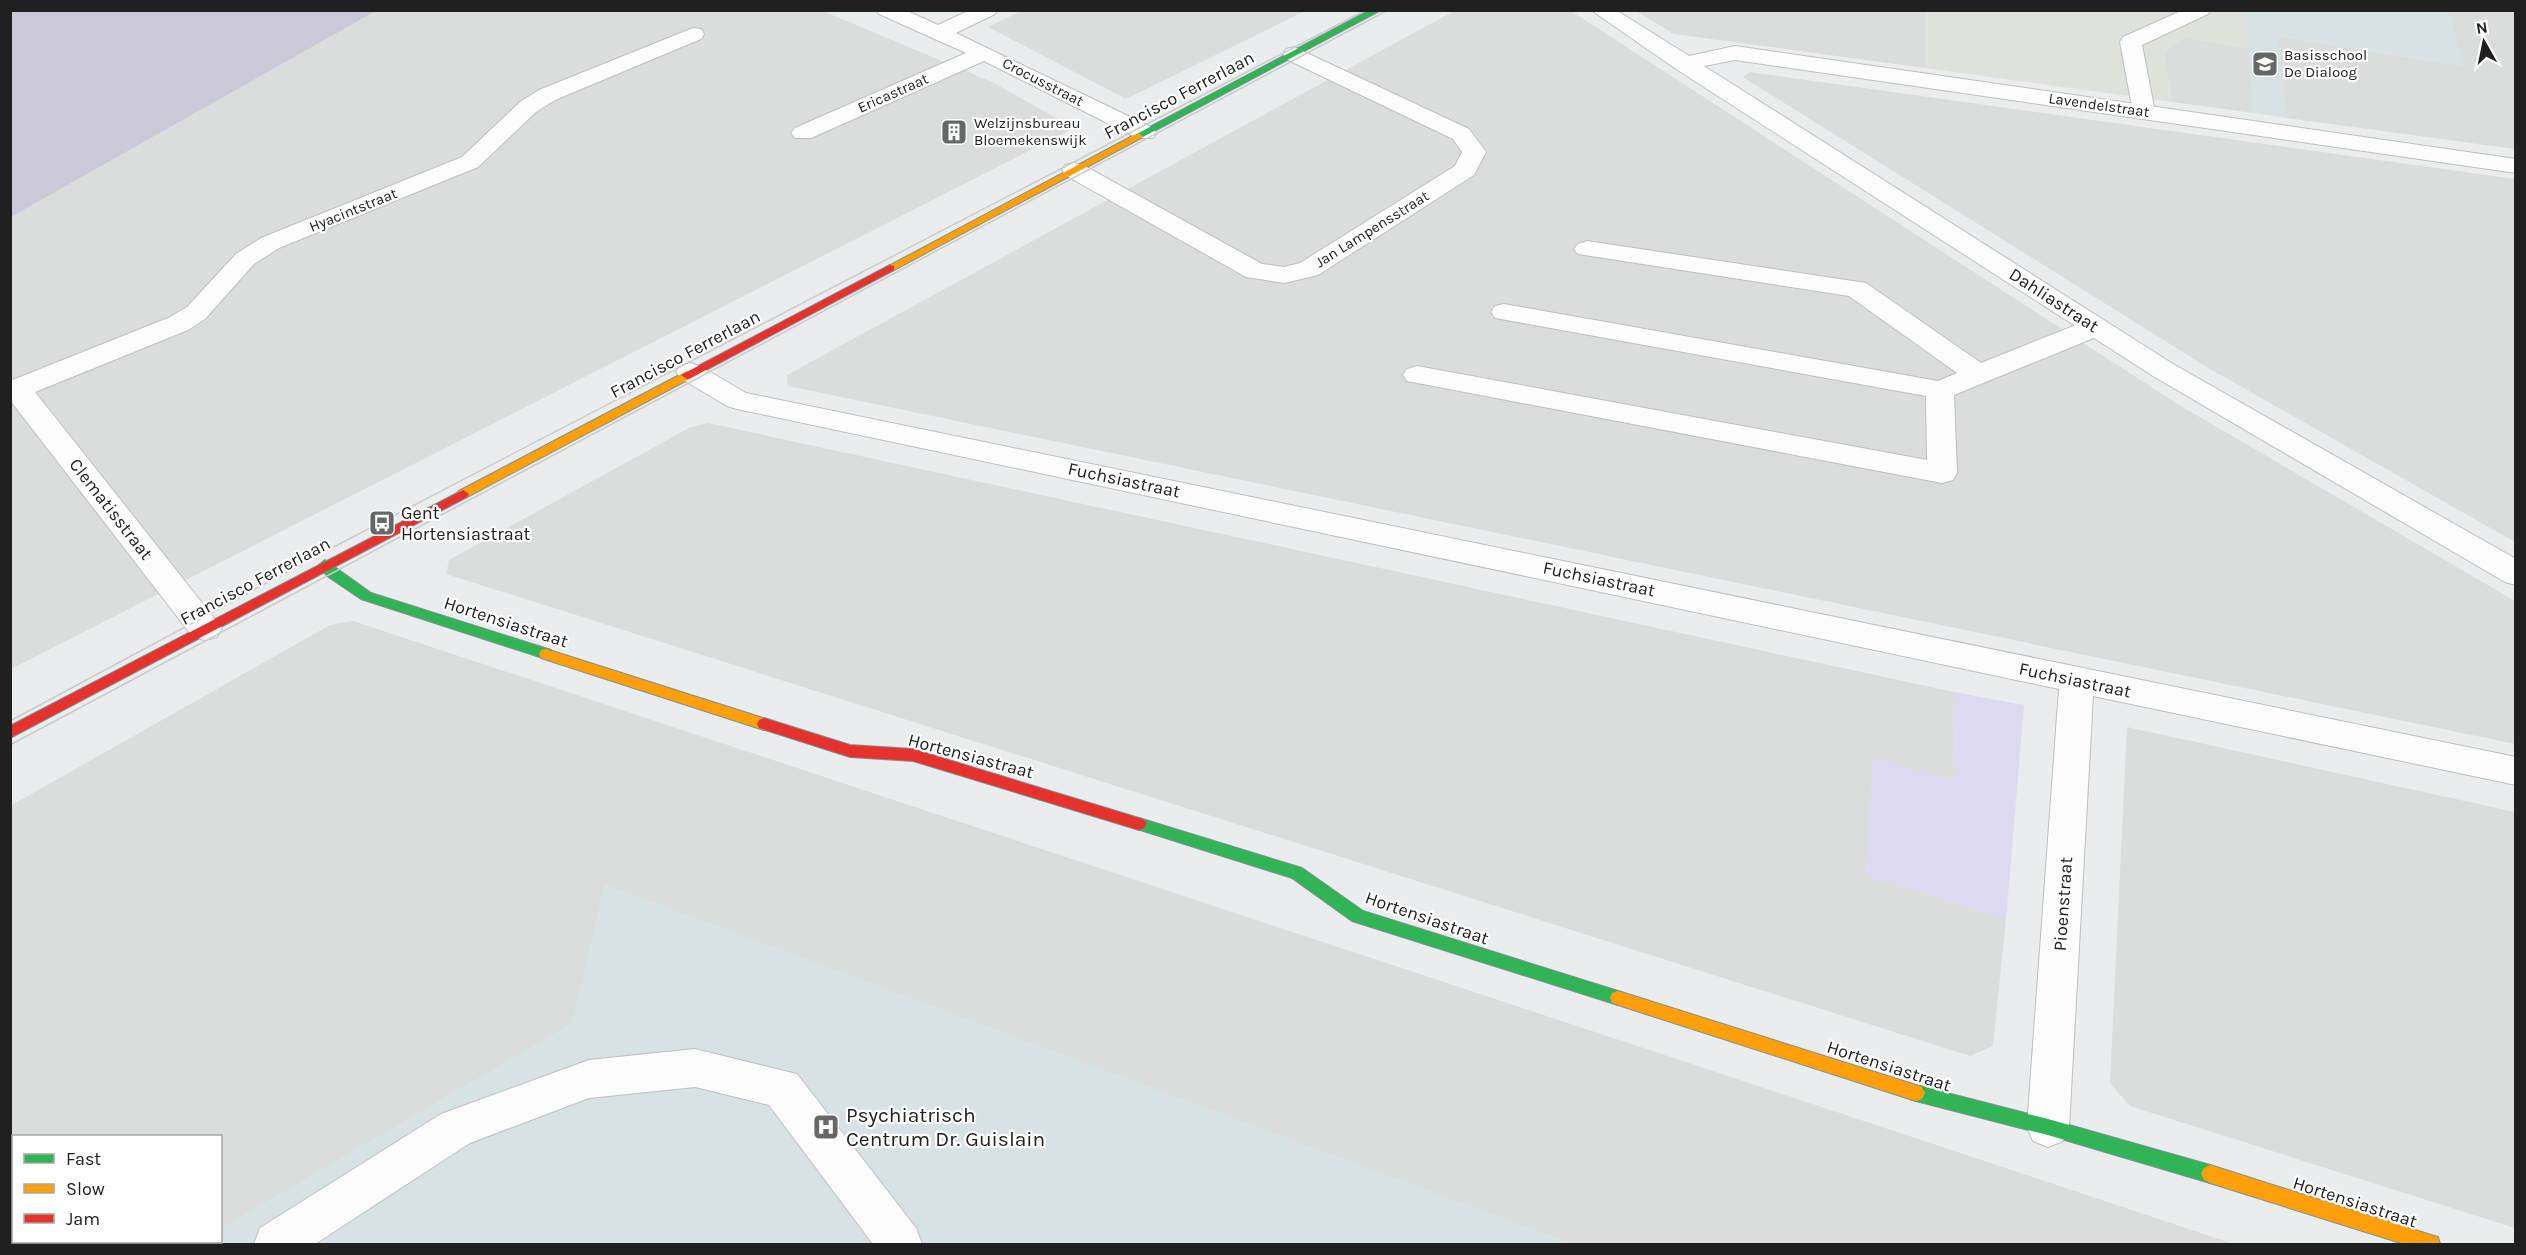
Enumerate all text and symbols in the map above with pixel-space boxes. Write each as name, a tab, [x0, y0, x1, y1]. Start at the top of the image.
north arrow	[2454, 12, 2514, 72]
text: N	[2475, 17, 2489, 38]
street label: Francisco Ferrerlaan	[1100, 46, 1258, 144]
place label: Basisschool De Dialoog	[2284, 46, 2367, 81]
school or university icon: Basisschool De Dialoog	[2250, 49, 2280, 79]
street label: Crocusstraat	[999, 54, 1087, 110]
street label: Ericastraat	[855, 69, 931, 117]
street label: Lavendelstraat	[2048, 89, 2151, 121]
place label: Welzijnsbureau Bloemekenswijk	[974, 114, 1087, 149]
building icon: Welzijnsbureau Bloemekenswijk	[939, 117, 969, 147]
street label: Hyacintstraat	[306, 184, 400, 236]
street label: Jan Lampensstraat	[1312, 187, 1433, 271]
street label: Dahliastraat	[2005, 263, 2103, 337]
street label: Francisco Ferrerlaan	[606, 305, 764, 403]
street label: Clematisstraat	[64, 454, 158, 564]
street label: Fuchsiastraat	[1066, 457, 1182, 503]
place label: Gent Hortensiastraat	[401, 502, 531, 545]
bus stop icon: Gent Hortensiastraat	[367, 508, 397, 538]
street label: Francisco Ferrerlaan	[176, 532, 334, 630]
street label: Fuchsiastraat	[1541, 556, 1657, 602]
street label: Hortensiastraat	[441, 592, 571, 653]
street label: Fuchsiastraat	[2017, 657, 2133, 703]
street label: Hortensiastraat	[906, 729, 1037, 783]
street label: Pioenstraat	[2049, 856, 2077, 952]
street label: Hortensiastraat	[1362, 887, 1492, 950]
street label: Hortensiastraat	[1824, 1036, 1954, 1097]
place label: Psychiatrisch Centrum Dr. Guislain	[846, 1103, 1045, 1151]
hospital icon: Psychiatrisch Centrum Dr. Guislain	[811, 1112, 841, 1142]
legend	[12, 1135, 222, 1243]
text: Fast	[66, 1148, 101, 1170]
street label: Hortensiastraat	[2290, 1172, 2420, 1233]
text: Slow	[66, 1178, 105, 1200]
text: Jam	[66, 1208, 100, 1230]

